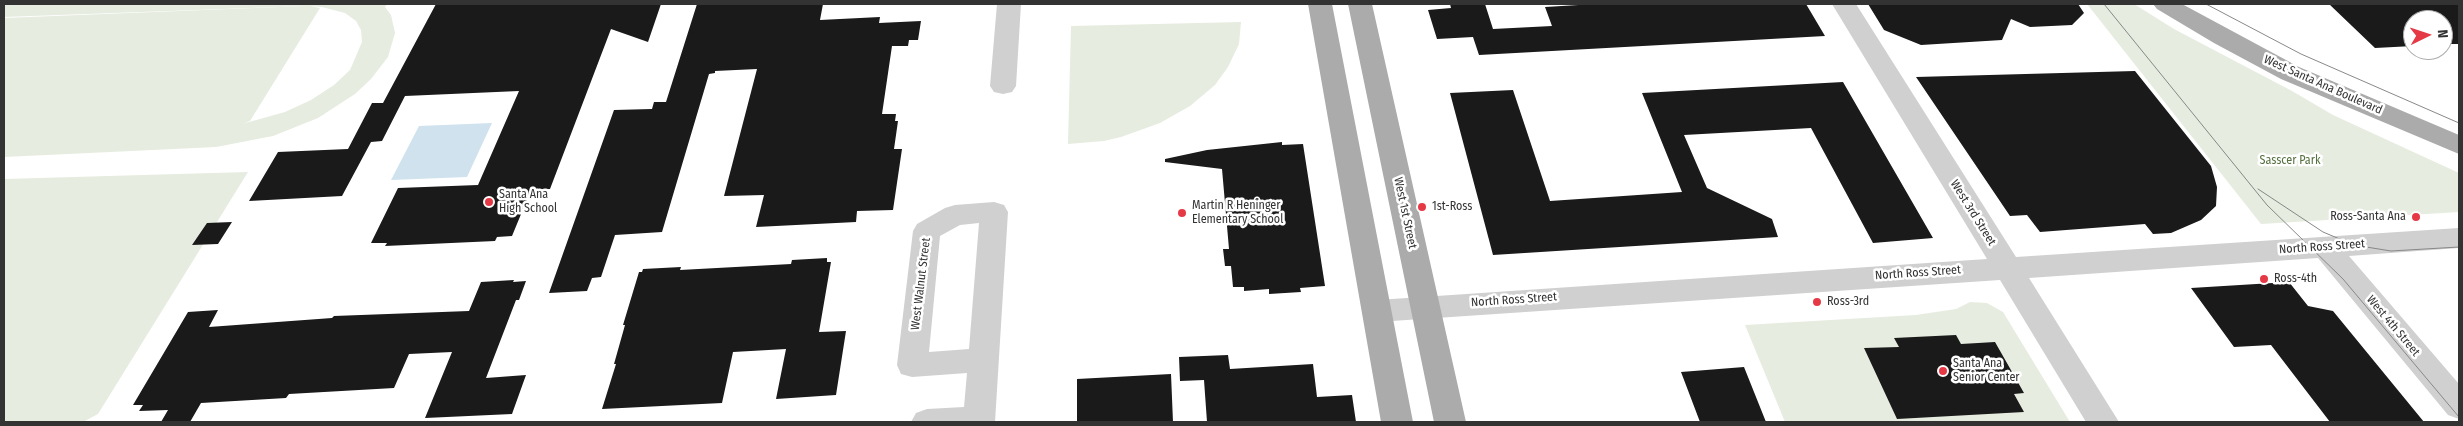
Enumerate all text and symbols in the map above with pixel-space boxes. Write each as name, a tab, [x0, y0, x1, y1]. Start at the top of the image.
north arrow	[2403, 10, 2453, 60]
text: N	[2434, 29, 2451, 39]
street label: West Santa Ana Boulevard	[2262, 52, 2384, 118]
park label: Sasscer Park	[2259, 154, 2321, 168]
street label: West 1st Street	[1390, 176, 1420, 250]
street label: West 3rd Street	[1947, 178, 1999, 248]
place label: Santa Ana High School	[499, 188, 557, 216]
marker: Santa Ana High School	[483, 196, 495, 208]
place label: Martin R Heninger Elementary School	[1192, 199, 1283, 227]
place label: 1st-Ross	[1432, 200, 1472, 214]
marker: 1st-Ross	[1416, 201, 1428, 213]
marker: Martin R Heninger Elementary School	[1176, 207, 1188, 219]
place label: Ross-Santa Ana	[2330, 210, 2406, 224]
marker: Ross-Santa Ana	[2410, 211, 2422, 223]
street label: West Walnut Street	[908, 237, 934, 331]
street label: North Ross Street	[2279, 237, 2365, 257]
street label: North Ross Street	[1875, 263, 1961, 283]
place label: Ross-4th	[2274, 272, 2317, 286]
marker: Ross-4th	[2258, 273, 2270, 285]
street label: North Ross Street	[1471, 290, 1557, 310]
street label: West 4th Street	[2363, 293, 2423, 359]
place label: Ross-3rd	[1827, 295, 1869, 309]
marker: Ross-3rd	[1811, 296, 1823, 308]
place label: Santa Ana Senior Center	[1953, 357, 2020, 385]
marker: Santa Ana Senior Center	[1937, 365, 1949, 377]

